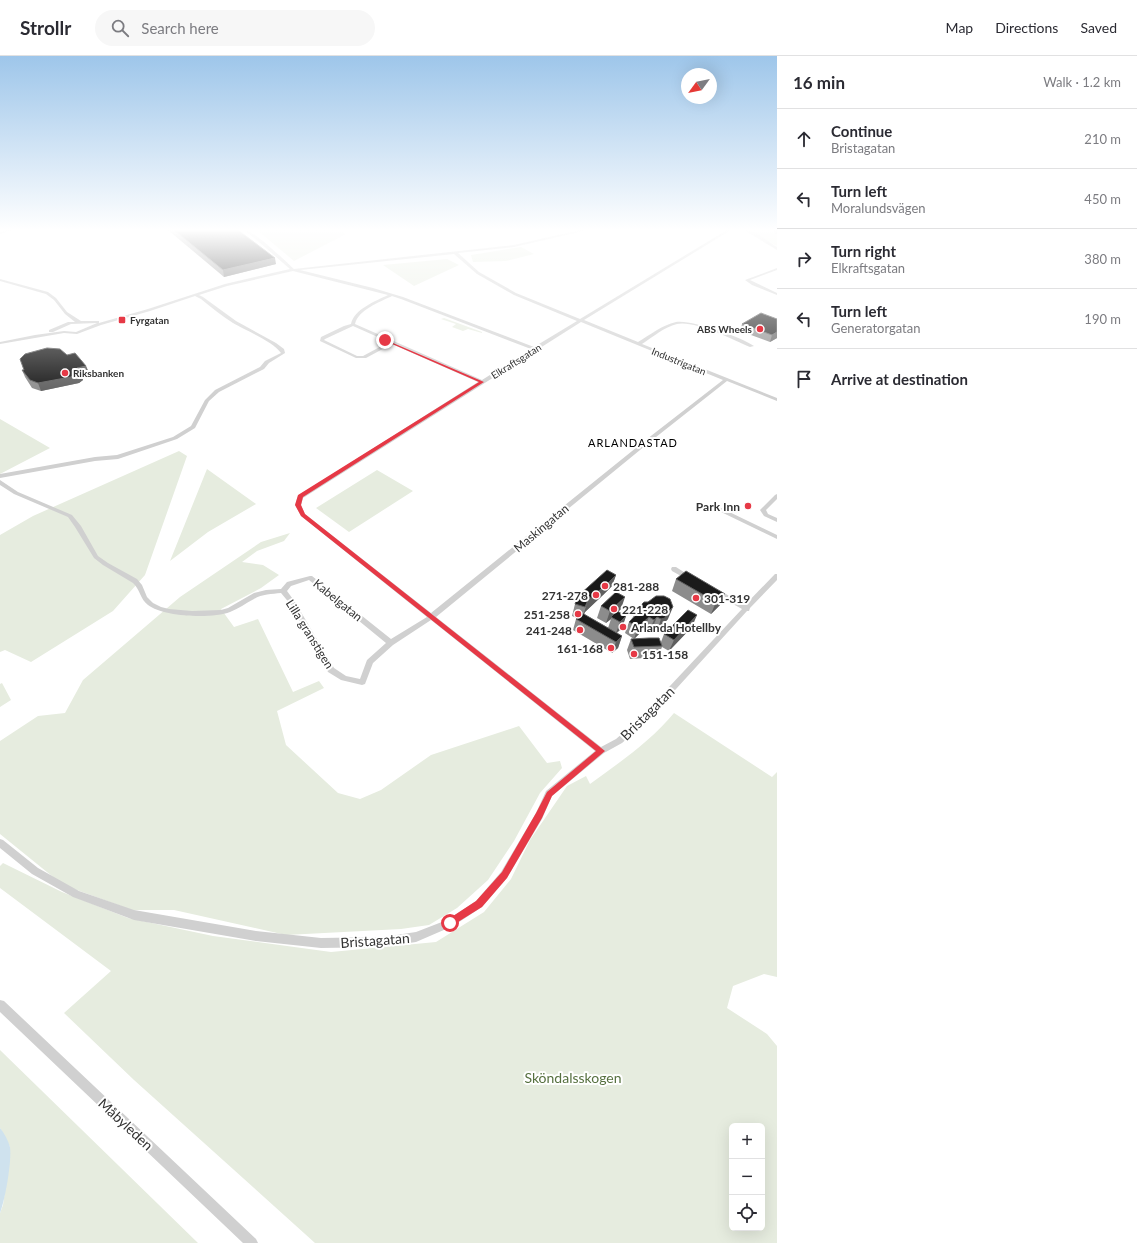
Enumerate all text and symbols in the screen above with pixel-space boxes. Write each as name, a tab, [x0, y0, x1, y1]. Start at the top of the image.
search box	[95, 10, 375, 46]
text: Strollr	[20, 16, 71, 39]
icon: search	[109, 17, 131, 39]
text: Search here	[141, 19, 219, 37]
text: Map	[946, 19, 973, 36]
text: Directions	[995, 19, 1058, 36]
text: Saved	[1080, 19, 1117, 36]
north arrow	[681, 68, 717, 104]
text: 16 min	[793, 72, 845, 93]
text: Walk · 1.2 km	[1043, 74, 1121, 90]
text: Continue	[831, 122, 892, 140]
icon: ahead	[793, 128, 815, 150]
text: 210 m	[1084, 131, 1121, 147]
text: Bristagatan	[831, 140, 895, 156]
text: Turn left	[831, 182, 887, 200]
icon: left	[793, 188, 815, 210]
text: 450 m	[1084, 191, 1121, 207]
text: Moralundsvägen	[831, 200, 926, 216]
text: Turn right	[831, 242, 896, 260]
icon: right	[793, 248, 815, 270]
text: 380 m	[1084, 251, 1121, 267]
text: Elkraftsgatan	[831, 260, 905, 276]
text: Turn left	[831, 302, 887, 320]
icon: left	[793, 308, 815, 330]
text: 190 m	[1084, 311, 1121, 327]
place label: Fyrgatan	[130, 314, 170, 326]
marker: Fyrgatan	[117, 315, 127, 325]
text: Generatorgatan	[831, 320, 921, 336]
place label: ABS Wheels	[696, 323, 753, 335]
marker: ABS Wheels	[755, 324, 765, 334]
route end	[376, 331, 394, 349]
street label: Elkraftsgatan	[489, 341, 543, 381]
street label: Industrigatan	[650, 345, 708, 377]
place label: Riksbanken	[73, 367, 124, 379]
marker: Riksbanken	[60, 368, 70, 378]
icon: arrive	[793, 368, 815, 390]
text: Arrive at destination	[831, 370, 968, 388]
district label: ARLANDASTAD	[588, 436, 678, 449]
place label: Park Inn	[696, 499, 740, 514]
street label: Maskingatan	[511, 501, 571, 555]
marker: Park Inn	[743, 501, 753, 511]
street label: Kabelgatan	[310, 576, 366, 624]
place label: 281-288	[613, 579, 659, 594]
marker: 281-288	[600, 581, 610, 591]
place label: 271-278	[542, 588, 588, 603]
marker: 271-278	[591, 590, 601, 600]
place label: 301-319	[704, 591, 750, 606]
marker: 301-319	[691, 593, 701, 603]
street label: Lilla granstigen	[283, 597, 337, 671]
place label: 221-228	[622, 602, 668, 617]
marker: 221-228	[609, 604, 619, 614]
place label: 251-258	[524, 607, 570, 622]
marker: 251-258	[573, 609, 583, 619]
place label: Arlanda Hotellby	[630, 620, 722, 635]
marker: Arlanda Hotellby	[618, 622, 628, 632]
place label: 241-248	[526, 623, 572, 638]
marker: 241-248	[575, 625, 585, 635]
place label: 161-168	[557, 641, 603, 656]
marker: 161-168	[606, 643, 616, 653]
place label: 151-158	[642, 647, 688, 662]
marker: 151-158	[629, 649, 639, 659]
street label: Bristagatan	[616, 682, 678, 744]
route start	[441, 914, 459, 932]
street label: Bristagatan	[340, 929, 410, 951]
park label: Sköndalsskogen	[524, 1069, 622, 1086]
street label: Måbyleden	[95, 1094, 157, 1154]
map controls	[729, 1123, 765, 1231]
button: +	[729, 1123, 765, 1159]
button: −	[729, 1159, 765, 1195]
button: locate	[729, 1195, 765, 1231]

